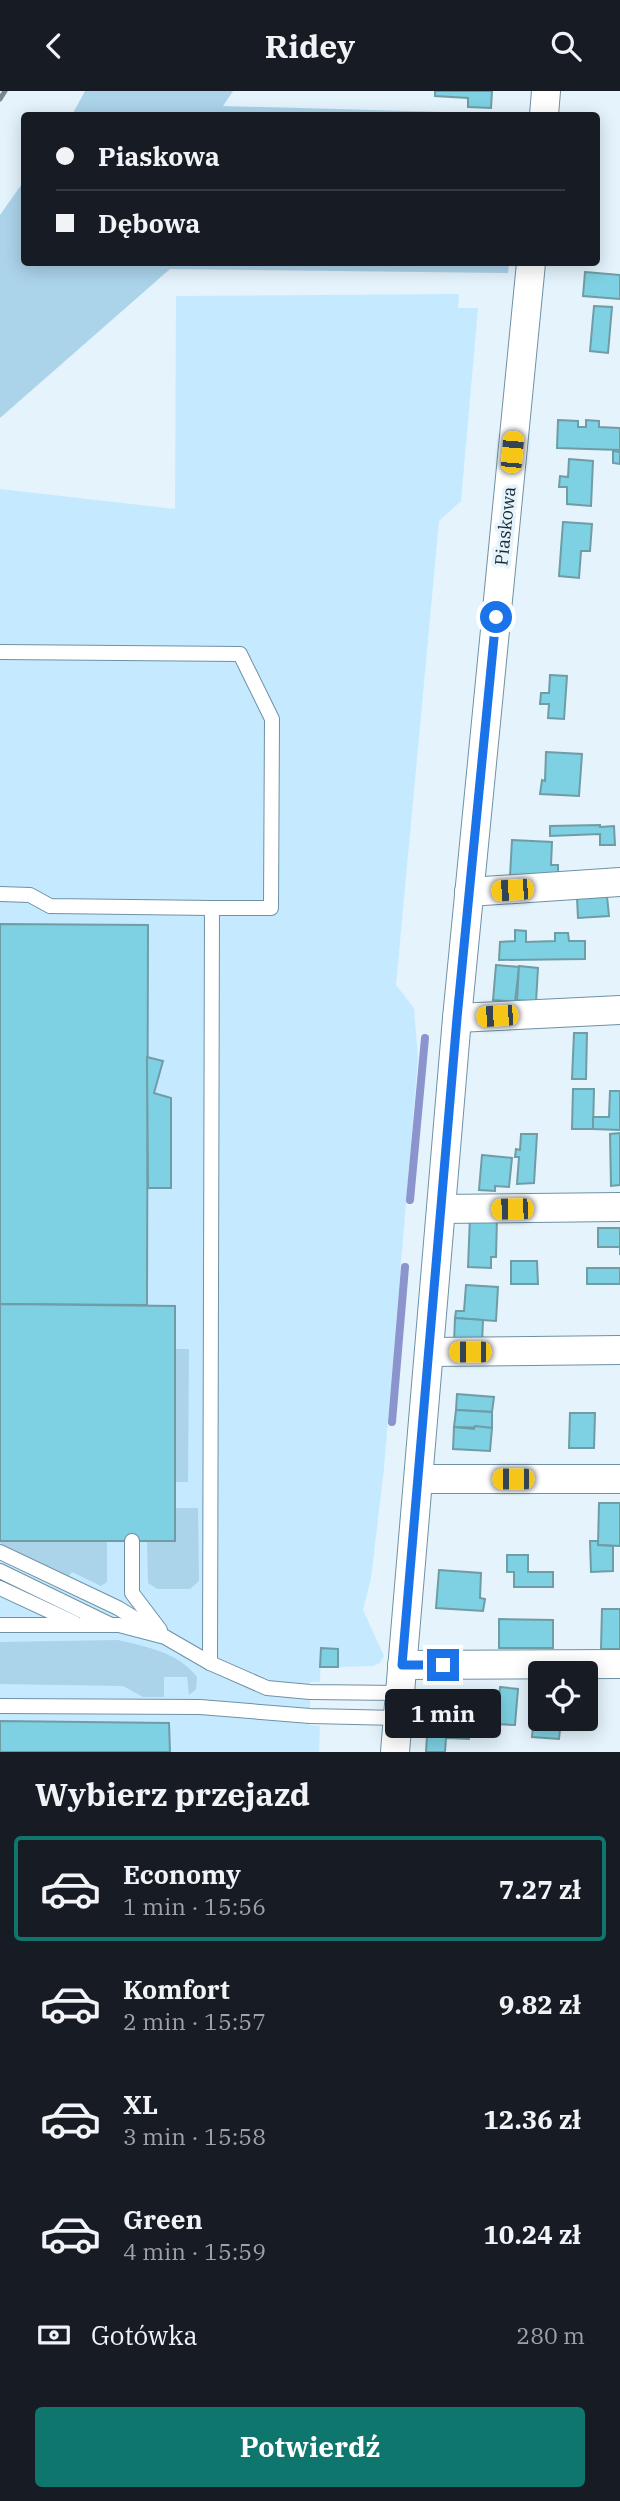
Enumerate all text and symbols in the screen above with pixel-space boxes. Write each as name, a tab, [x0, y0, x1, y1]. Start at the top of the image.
text: Ridey	[265, 25, 355, 67]
icon: back	[35, 27, 73, 65]
icon: search	[547, 27, 585, 65]
text: Piaskowa	[98, 139, 220, 173]
text: Dębowa	[98, 206, 200, 240]
car	[500, 430, 525, 474]
street label: Piaskowa	[489, 485, 521, 567]
route start	[480, 601, 512, 633]
car	[491, 878, 534, 902]
car	[476, 1004, 519, 1028]
car	[491, 1198, 534, 1220]
car	[450, 1342, 492, 1363]
car	[493, 1469, 535, 1490]
route end	[427, 1649, 459, 1681]
map controls	[528, 1661, 598, 1731]
button: locate	[528, 1661, 598, 1731]
callout: 1 min	[385, 1689, 501, 1739]
text: 1 min	[411, 1698, 475, 1728]
text: Wybierz przejazd	[35, 1773, 310, 1815]
icon: car	[39, 1857, 102, 1920]
text: Economy	[123, 1857, 241, 1891]
text: 7.27 zł	[499, 1872, 581, 1906]
text: 1 min · 15:56	[123, 1891, 266, 1921]
icon: car	[39, 1972, 102, 2035]
text: Komfort	[123, 1972, 230, 2006]
text: 9.82 zł	[499, 1987, 581, 2021]
text: 2 min · 15:57	[123, 2006, 266, 2036]
icon: car	[39, 2087, 102, 2150]
text: XL	[123, 2087, 158, 2121]
text: 12.36 zł	[483, 2102, 581, 2136]
text: 3 min · 15:58	[123, 2121, 266, 2151]
icon: car	[39, 2202, 102, 2265]
text: Green	[123, 2202, 203, 2236]
text: 10.24 zł	[483, 2217, 581, 2251]
text: 4 min · 15:59	[123, 2236, 266, 2266]
icon: cash	[35, 2316, 73, 2354]
text: Gotówka	[91, 2318, 198, 2352]
text: 280 m	[516, 2320, 585, 2350]
button: Potwierdź	[35, 2407, 585, 2487]

